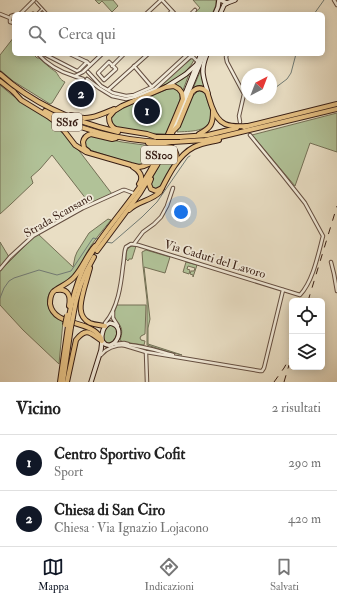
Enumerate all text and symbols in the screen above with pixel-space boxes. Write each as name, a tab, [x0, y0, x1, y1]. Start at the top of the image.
search box	[12, 12, 325, 56]
icon: search	[26, 23, 48, 45]
text: Cerca qui	[58, 25, 116, 44]
north arrow	[241, 68, 277, 104]
pin: 2	[68, 79, 94, 109]
pin: 1	[134, 96, 160, 126]
road number: SS16	[52, 113, 82, 131]
road number: SS100	[141, 146, 177, 164]
street label: Strada Scansano	[21, 190, 96, 241]
your location	[171, 202, 191, 222]
street label: Via Caduti del Lavoro	[162, 237, 268, 282]
map controls	[289, 298, 325, 370]
button: locate	[289, 298, 325, 334]
button: layers	[289, 334, 325, 370]
text: Vicino	[16, 398, 61, 419]
text: 2 risultati	[272, 400, 321, 416]
text: Centro Sportivo Cofit	[54, 445, 185, 464]
text: 1	[27, 455, 31, 471]
text: 290 m	[288, 455, 321, 471]
text: Sport	[54, 464, 83, 480]
text: Chiesa di San Ciro	[54, 501, 165, 520]
text: 2	[26, 511, 32, 527]
text: 420 m	[288, 511, 321, 527]
text: Chiesa · Via Ignazio Lojacono	[54, 520, 209, 536]
tab: Mappa	[38, 556, 69, 593]
tab: Indicazioni	[145, 556, 194, 593]
tab: Salvati	[270, 556, 299, 593]

